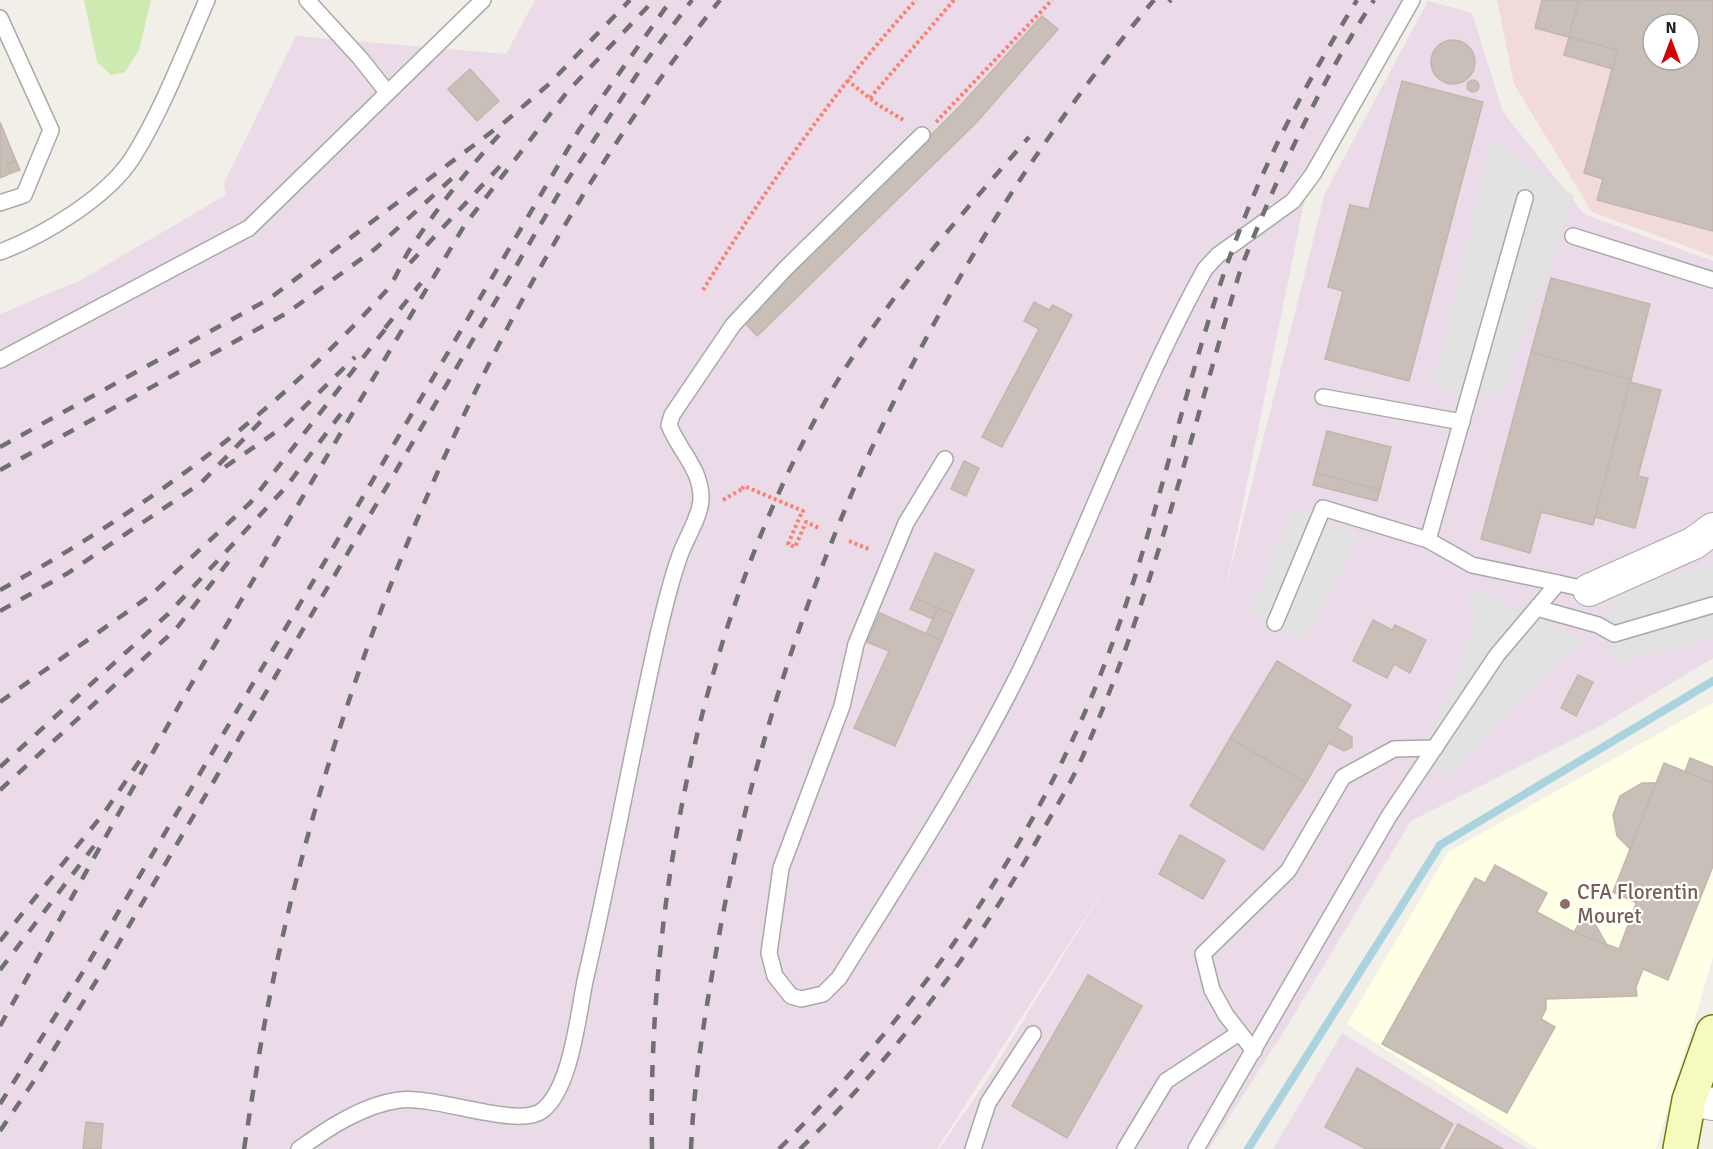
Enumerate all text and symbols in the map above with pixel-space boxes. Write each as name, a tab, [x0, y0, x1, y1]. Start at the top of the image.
north arrow	[1641, 12, 1701, 72]
text: N	[1665, 18, 1677, 38]
place label: CFA Florentin Mouret	[1577, 879, 1699, 929]
marker: CFA Florentin Mouret	[1558, 897, 1572, 911]

